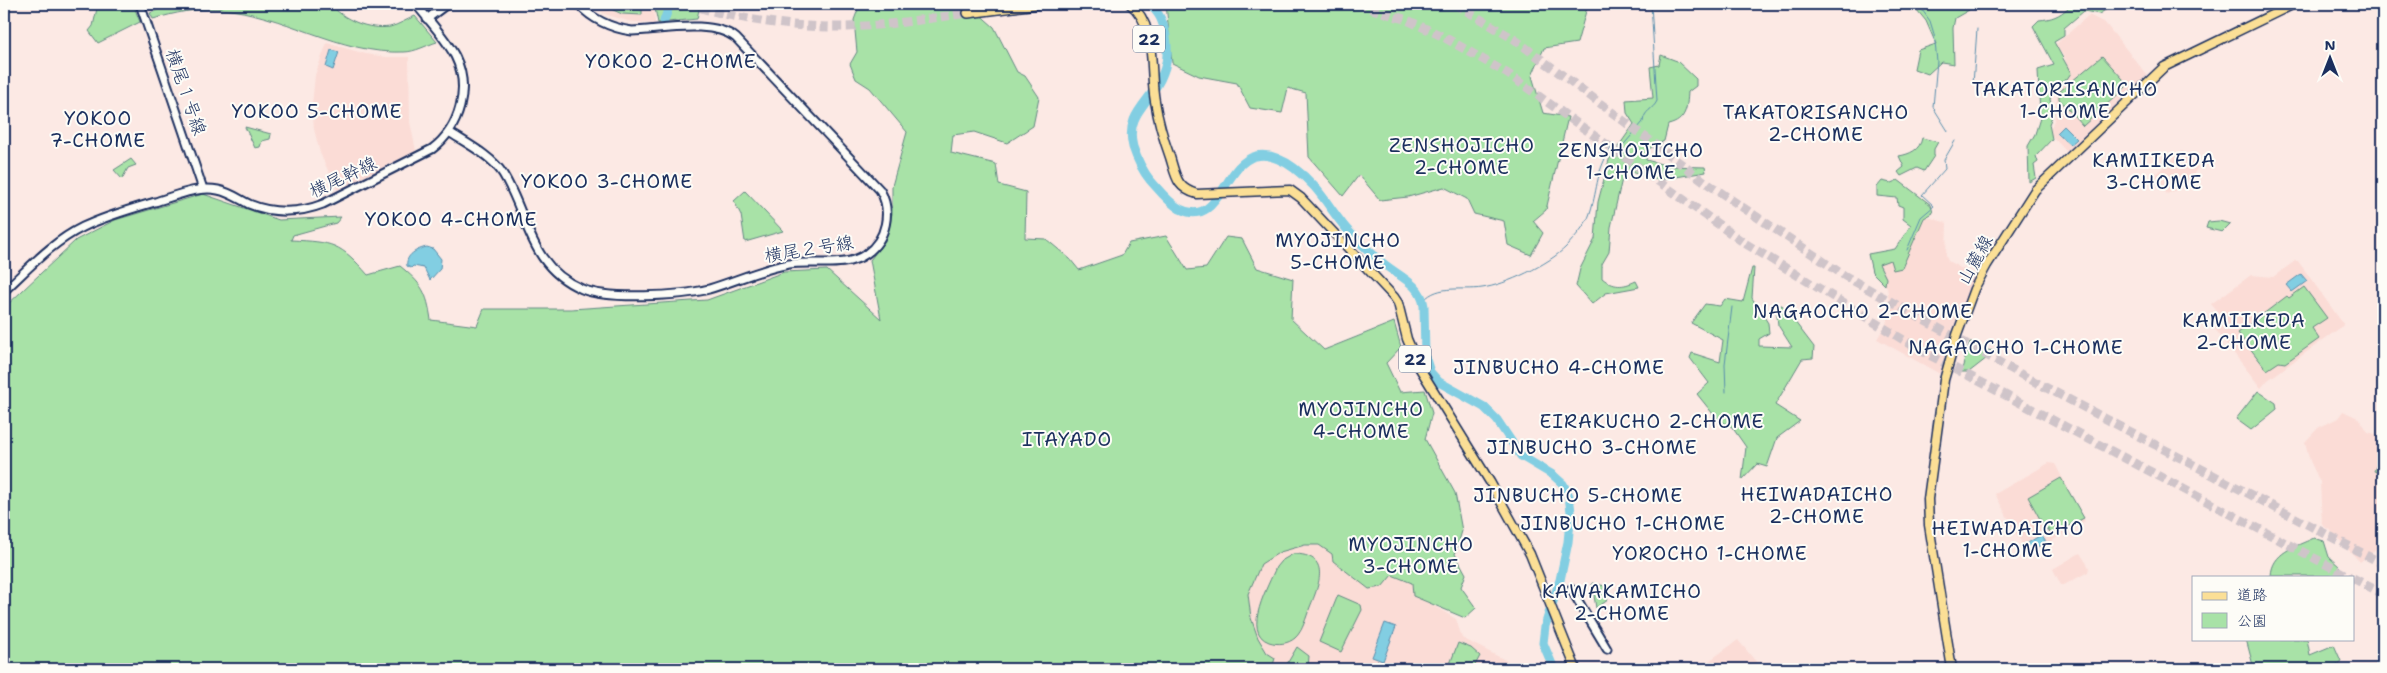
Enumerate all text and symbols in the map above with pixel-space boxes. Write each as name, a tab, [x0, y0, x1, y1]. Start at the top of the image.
road number: 22	[1133, 26, 1165, 52]
north arrow	[2304, 32, 2354, 82]
text: N	[2324, 36, 2336, 54]
street label: 横尾１号線	[160, 46, 212, 138]
district label: YOKOO 2-CHOME	[585, 49, 757, 74]
district label: TAKATORISANCHO 1-CHOME	[1972, 77, 2158, 124]
district label: YOKOO 5-CHOME	[231, 99, 403, 124]
district label: TAKATORISANCHO 2-CHOME	[1723, 100, 1909, 147]
district label: YOKOO 7-CHOME	[50, 106, 146, 153]
district label: ZENSHOJICHO 2-CHOME	[1389, 133, 1535, 180]
district label: ZENSHOJICHO 1-CHOME	[1558, 138, 1704, 185]
district label: KAMIIKEDA 3-CHOME	[2092, 148, 2216, 195]
street label: 横尾幹線	[305, 151, 381, 203]
district label: YOKOO 3-CHOME	[521, 169, 693, 194]
district label: YOKOO 4-CHOME	[365, 207, 537, 232]
district label: MYOJINCHO 5-CHOME	[1275, 228, 1401, 275]
street label: 横尾２号線	[763, 230, 855, 268]
street label: 山麓線	[1951, 231, 1999, 289]
district label: NAGAOCHO 2-CHOME	[1753, 299, 1973, 324]
district label: KAMIIKEDA 2-CHOME	[2182, 308, 2306, 355]
district label: NAGAOCHO 1-CHOME	[1908, 335, 2124, 360]
road number: 22	[1399, 346, 1431, 372]
district label: JINBUCHO 4-CHOME	[1453, 355, 1665, 380]
district label: MYOJINCHO 4-CHOME	[1298, 397, 1424, 444]
district label: EIRAKUCHO 2-CHOME	[1540, 409, 1764, 434]
district label: ITAYADO	[1022, 427, 1112, 452]
district label: JINBUCHO 3-CHOME	[1486, 435, 1698, 460]
district label: HEIWADAICHO 2-CHOME	[1741, 482, 1893, 529]
district label: JINBUCHO 5-CHOME	[1473, 483, 1683, 508]
district label: JINBUCHO 1-CHOME	[1520, 511, 1726, 536]
district label: HEIWADAICHO 1-CHOME	[1932, 516, 2084, 563]
district label: MYOJINCHO 3-CHOME	[1348, 532, 1474, 579]
district label: YOROCHO 1-CHOME	[1612, 541, 1808, 566]
legend	[2192, 576, 2354, 640]
district label: KAWAKAMICHO 2-CHOME	[1542, 579, 1702, 626]
text: 道路	[2237, 585, 2267, 605]
text: 公園	[2237, 611, 2267, 631]

